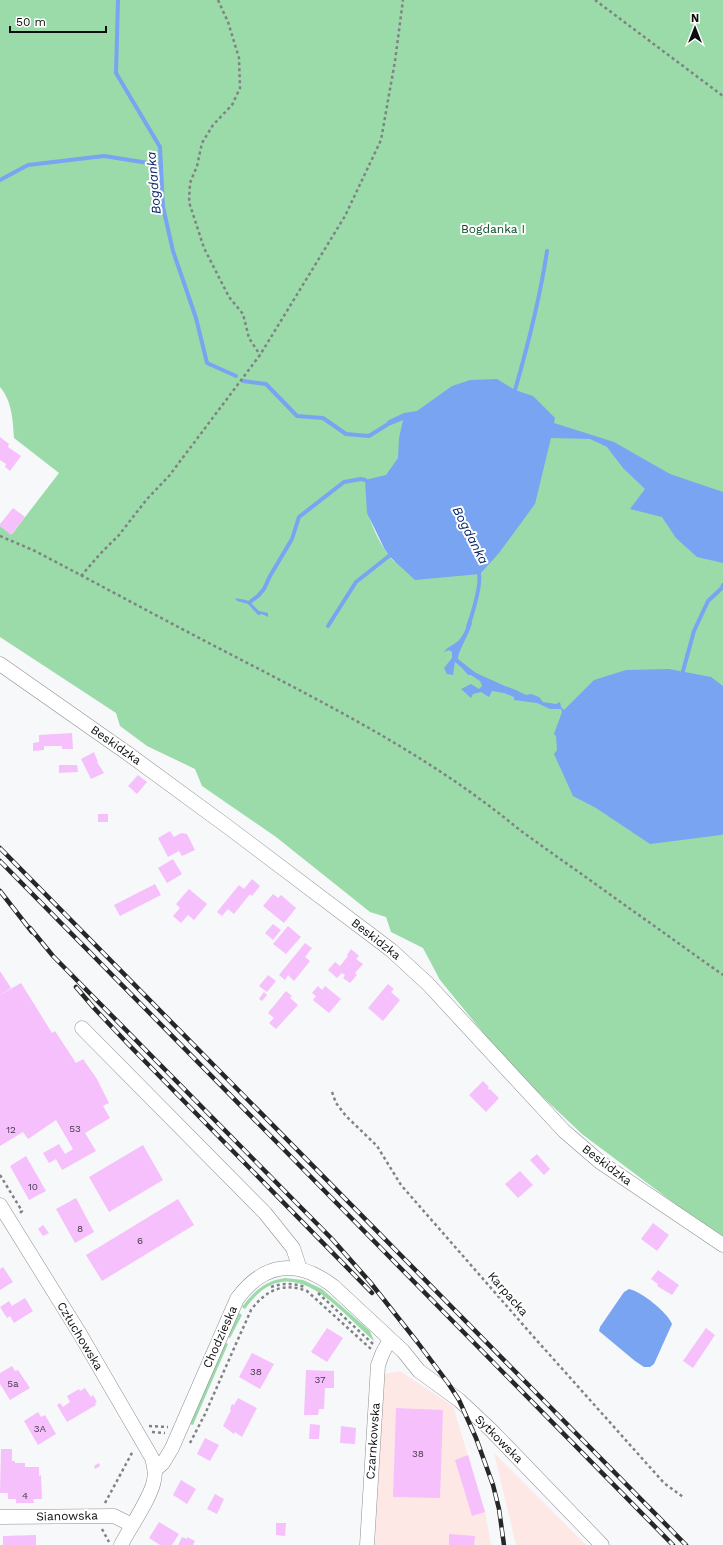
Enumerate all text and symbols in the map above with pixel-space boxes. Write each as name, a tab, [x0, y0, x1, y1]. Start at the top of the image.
scale bar	[10, 8, 106, 34]
north arrow	[675, 8, 715, 48]
text: N	[691, 12, 699, 25]
text: 50 m	[16, 15, 46, 29]
water label: Bogdanka	[143, 151, 164, 215]
park label: Bogdanka I	[461, 222, 525, 236]
water label: Bogdanka	[450, 504, 491, 567]
street label: Beskidzka	[88, 722, 144, 768]
street label: Beskidzka	[349, 915, 404, 963]
house number: 53	[69, 1123, 81, 1134]
house number: 12	[6, 1124, 16, 1135]
street label: Beskidzka	[579, 1142, 635, 1188]
house number: 10	[28, 1181, 38, 1192]
house number: 8	[77, 1223, 83, 1234]
house number: 6	[137, 1235, 143, 1246]
street label: Karpacka	[485, 1269, 531, 1319]
street label: Człuchowska	[54, 1299, 106, 1373]
street label: Chodzieska	[200, 1303, 240, 1370]
house number: 38	[250, 1366, 262, 1377]
house number: 37	[314, 1374, 326, 1385]
house number: 5a	[7, 1378, 19, 1389]
street label: Czarnkowska	[363, 1402, 383, 1480]
street label: Sytkowska	[472, 1412, 526, 1466]
house number: 3A	[34, 1423, 47, 1434]
house number: 38	[412, 1448, 424, 1459]
house number: 4	[22, 1490, 28, 1501]
street label: Sianowska	[36, 1508, 98, 1524]

